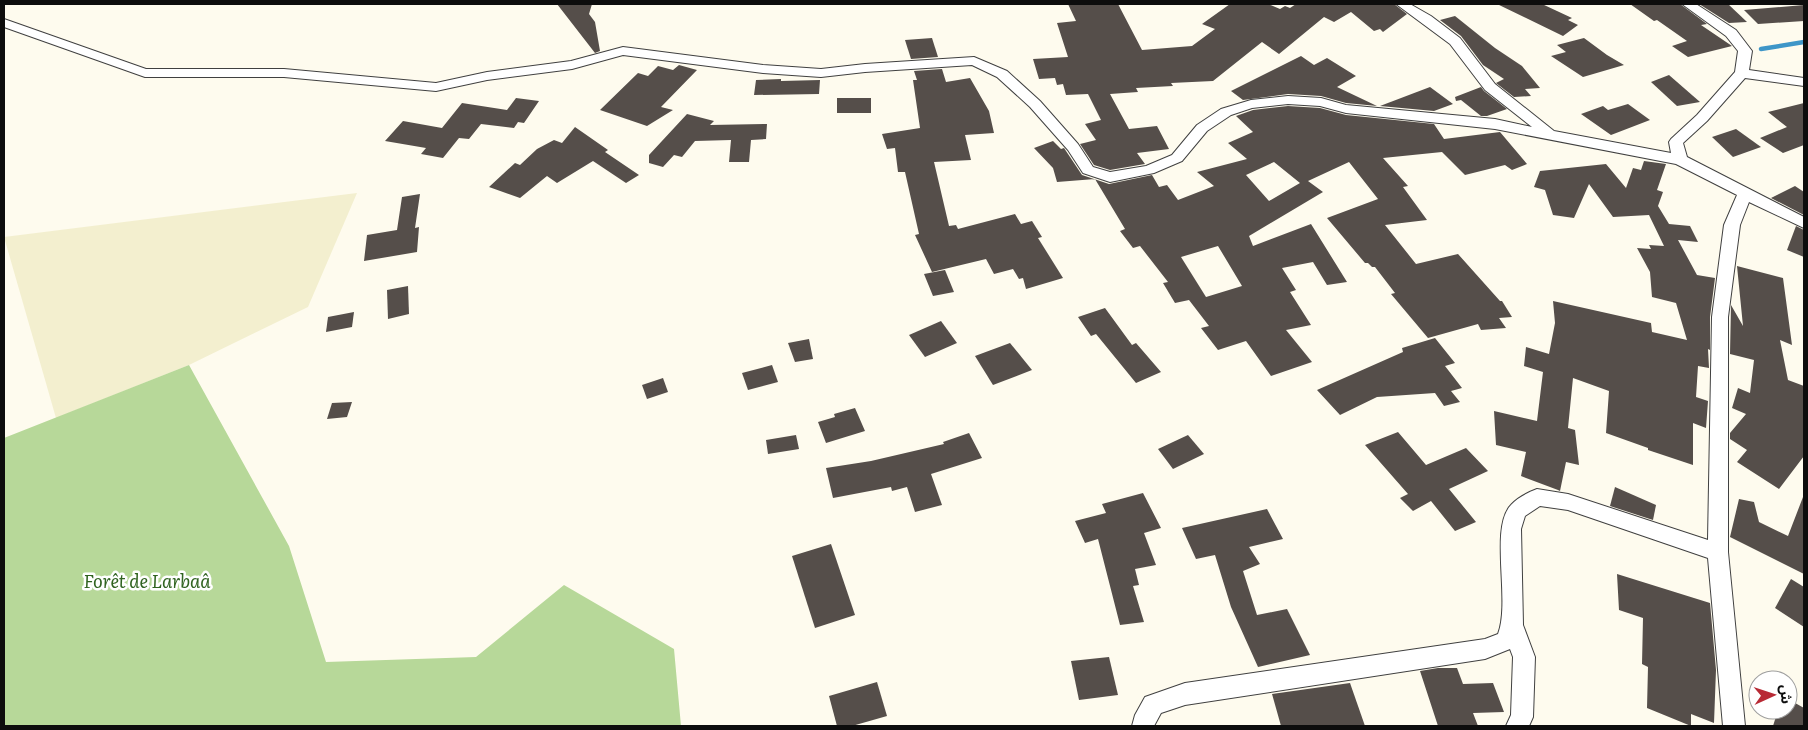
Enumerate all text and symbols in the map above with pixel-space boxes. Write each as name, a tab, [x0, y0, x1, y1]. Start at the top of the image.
park label: Forêt de Larbaâ	[84, 567, 211, 594]
north arrow	[1748, 670, 1798, 720]
text: ش	[1776, 684, 1797, 704]

